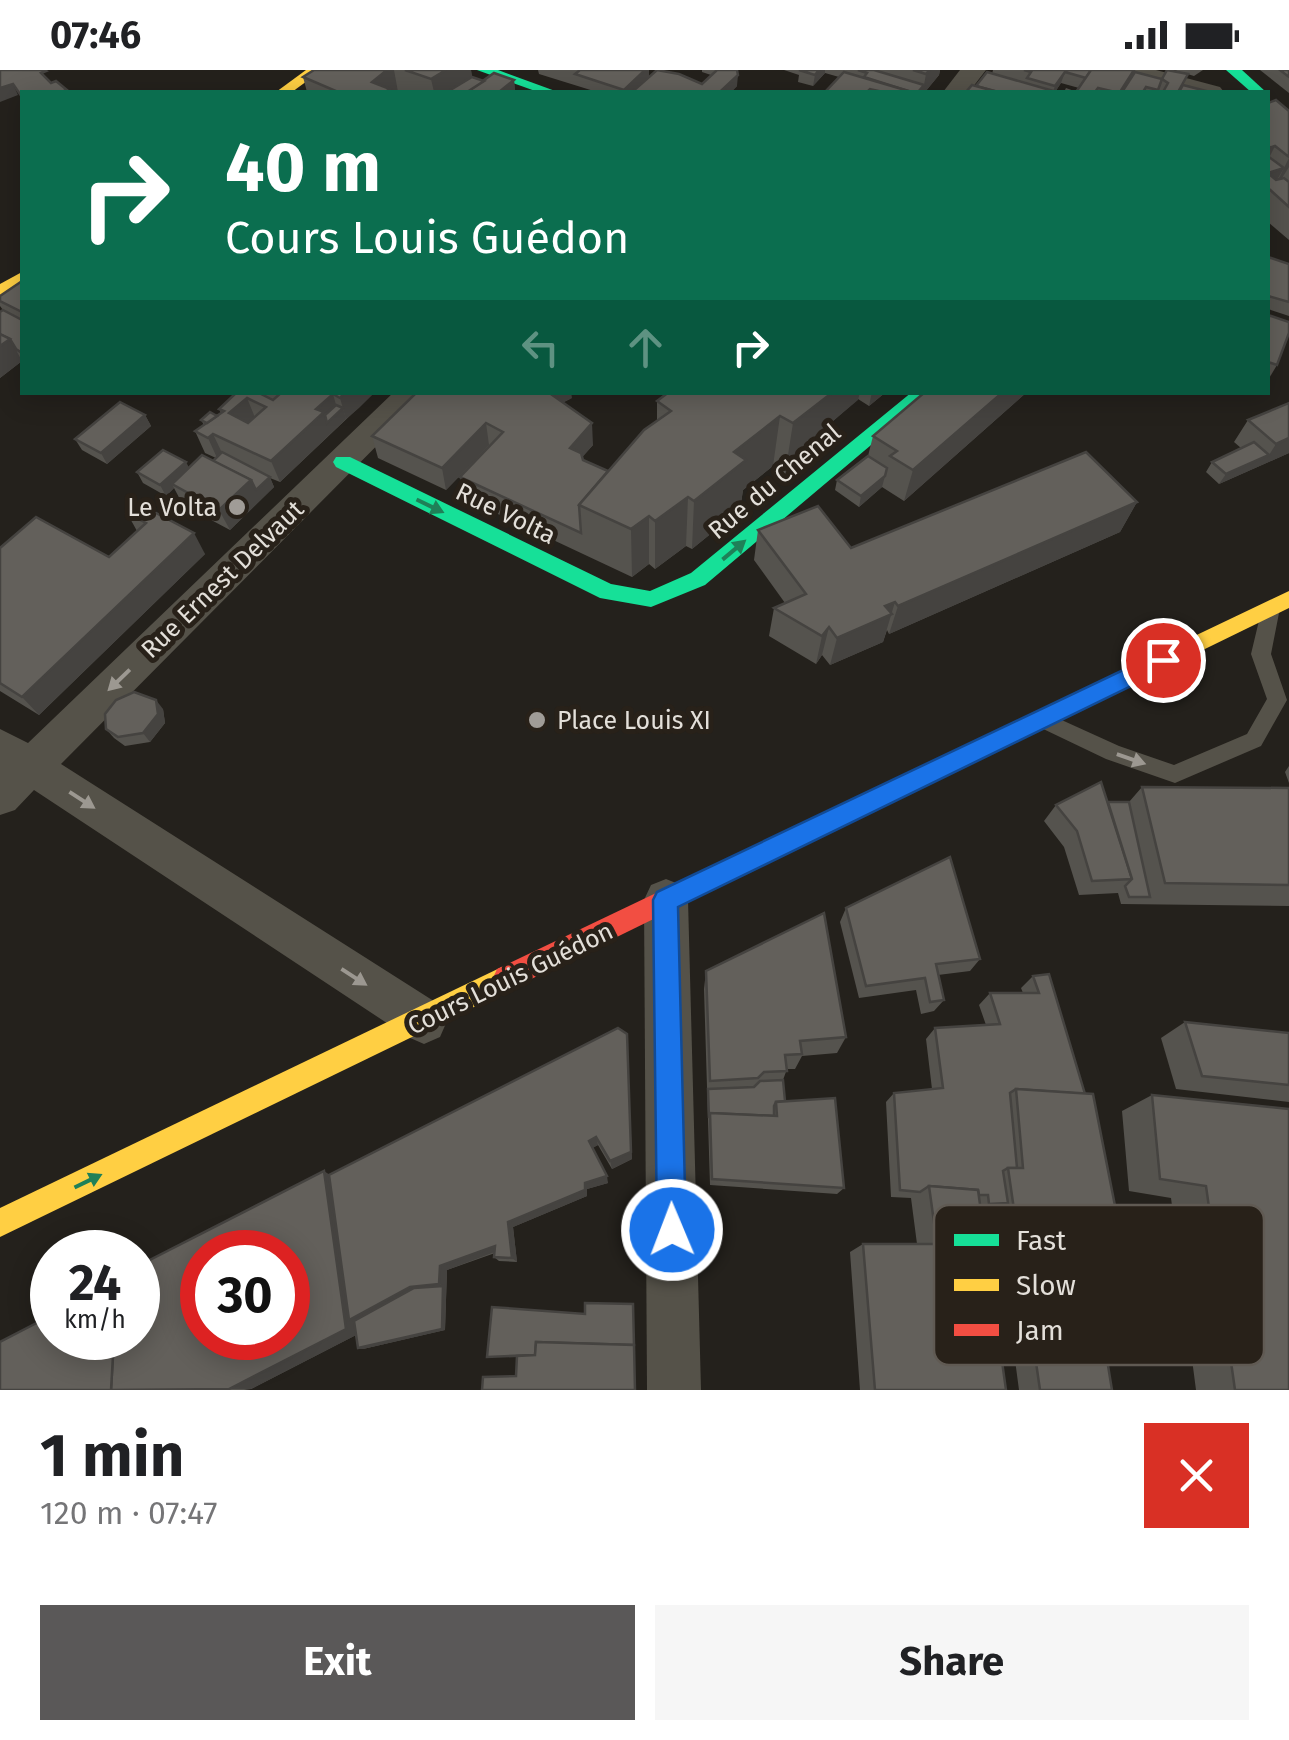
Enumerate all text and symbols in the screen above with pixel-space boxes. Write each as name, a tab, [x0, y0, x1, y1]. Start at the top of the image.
text: 07:46	[50, 12, 141, 58]
text: 40 m	[225, 126, 381, 210]
icon: right	[60, 130, 190, 260]
text: Cours Louis Guédon	[225, 211, 629, 265]
icon: left	[513, 320, 568, 375]
icon: ahead	[618, 320, 673, 375]
icon: right	[723, 320, 778, 375]
street label: Rue du Chenal	[702, 418, 847, 546]
street label: Rue Volta	[451, 477, 560, 551]
place label: Le Volta	[127, 493, 217, 523]
street label: Rue Ernest Delvaut	[135, 494, 311, 665]
marker: Le Volta	[226, 496, 248, 518]
one-way arrow	[416, 497, 445, 514]
one-way arrow	[721, 540, 746, 561]
pin	[1121, 618, 1206, 703]
icon: arrive	[1136, 633, 1191, 688]
one-way arrow	[107, 668, 131, 692]
place label: Place Louis XI	[557, 706, 711, 736]
marker: Place Louis XI	[526, 709, 548, 731]
one-way arrow	[1116, 752, 1146, 767]
one-way arrow	[68, 790, 95, 808]
street label: Cours Louis Guédon	[403, 916, 618, 1042]
one-way arrow	[341, 967, 368, 985]
one-way arrow	[74, 1173, 103, 1190]
position arrow	[620, 1178, 724, 1282]
legend	[934, 1205, 1264, 1365]
text: Fast	[1016, 1224, 1067, 1257]
speed limit sign: 30	[180, 1230, 310, 1360]
text: 24	[69, 1253, 121, 1313]
text: Slow	[1016, 1269, 1076, 1302]
text: km/h	[64, 1305, 126, 1335]
text: Jam	[1016, 1314, 1064, 1347]
text: 1 min	[40, 1420, 184, 1492]
button: close	[1144, 1423, 1249, 1528]
text: 120 m · 07:47	[40, 1494, 218, 1532]
button: Exit	[40, 1605, 635, 1720]
button: Share	[655, 1605, 1249, 1720]

